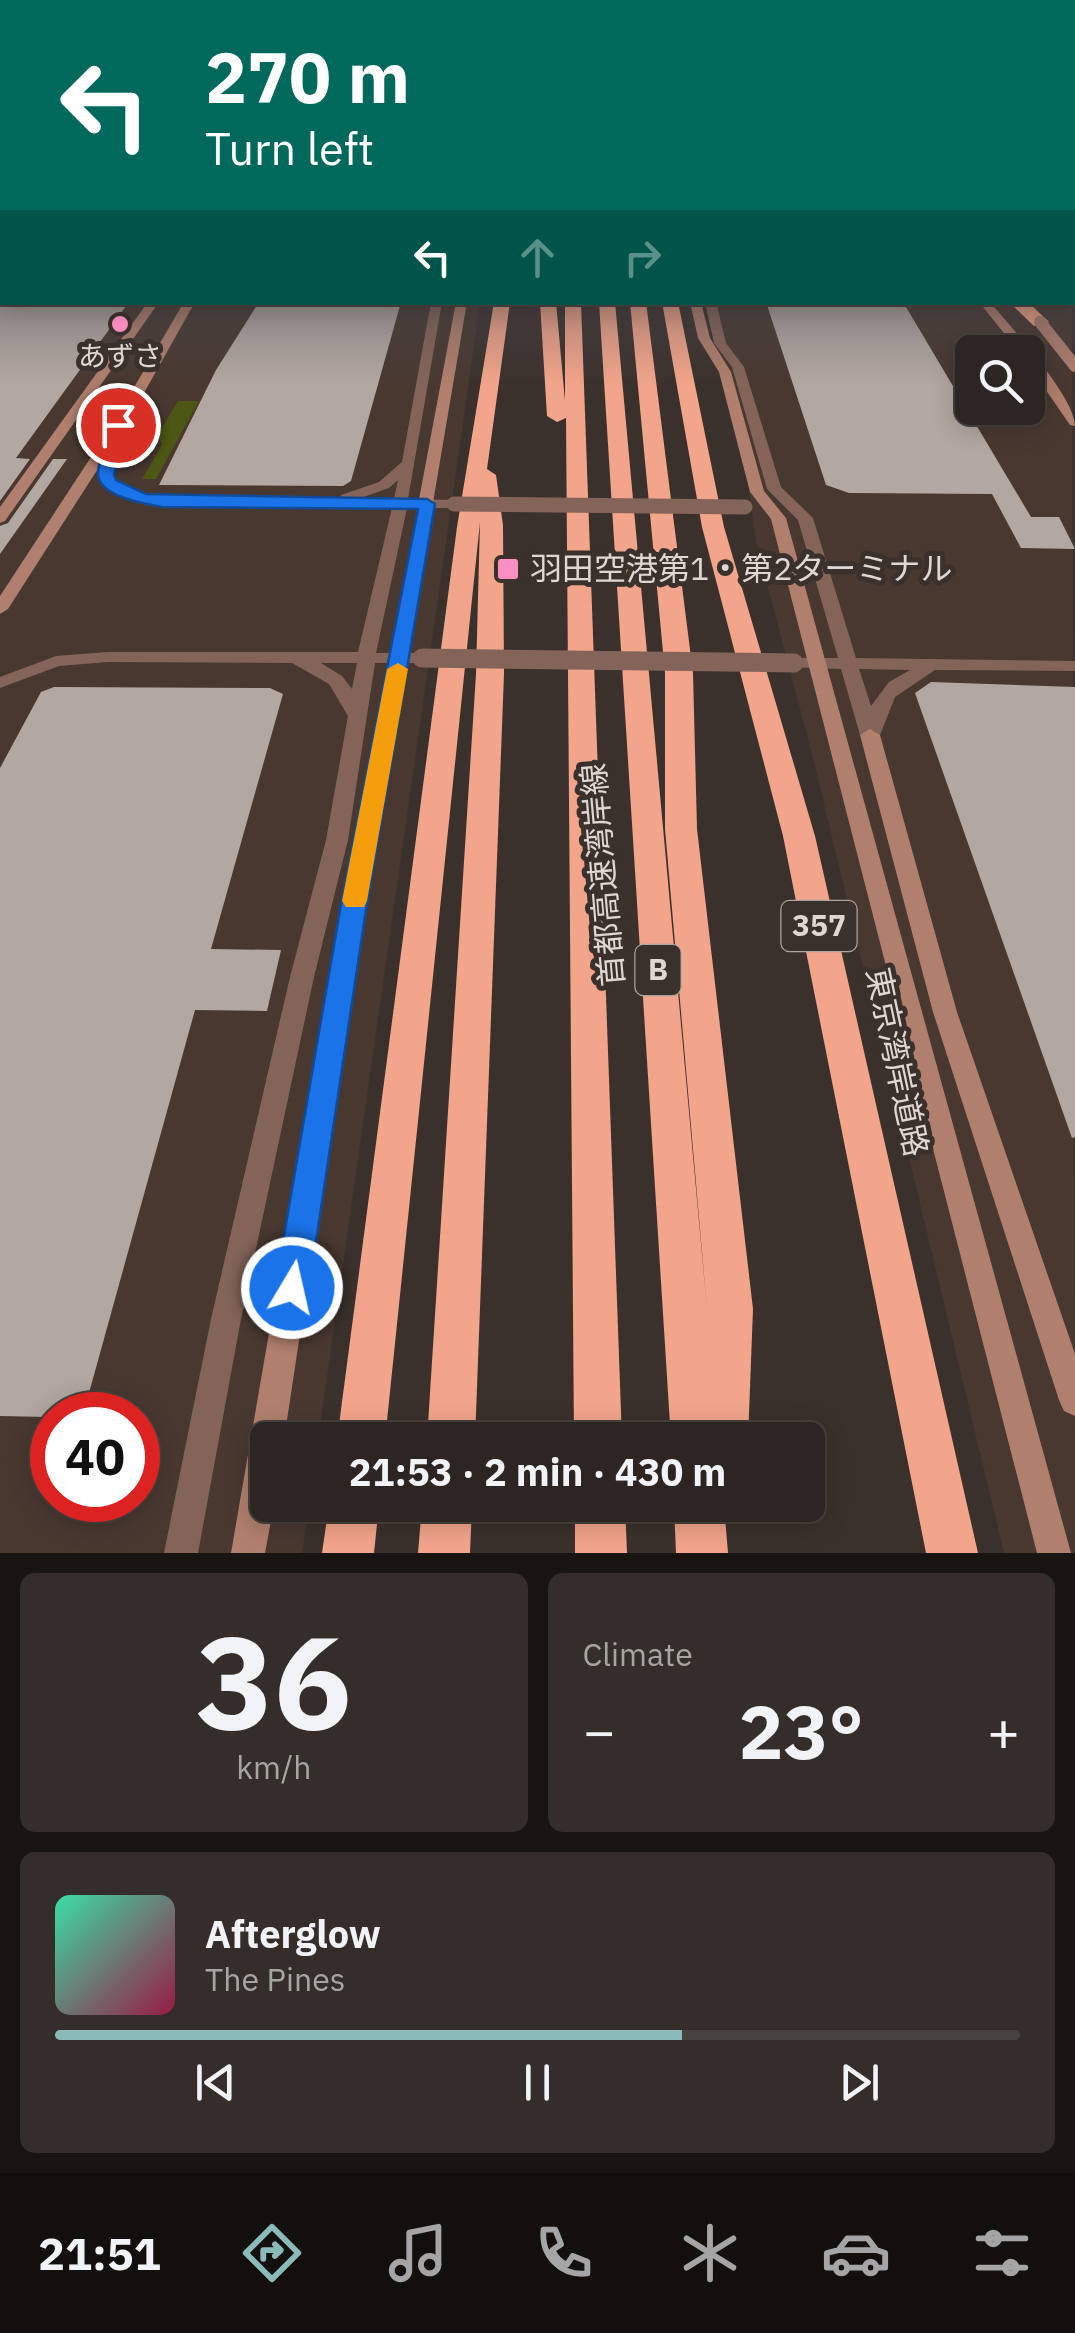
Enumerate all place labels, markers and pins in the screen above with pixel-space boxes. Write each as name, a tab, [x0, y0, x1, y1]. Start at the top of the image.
marker: あずさ	[109, 313, 131, 335]
place label: あずさ	[78, 337, 162, 374]
pin	[76, 383, 161, 468]
place label: 羽田空港第1・第2ターミナル	[530, 547, 952, 589]
marker: 羽田空港第1・第2ターミナル	[495, 556, 521, 582]

